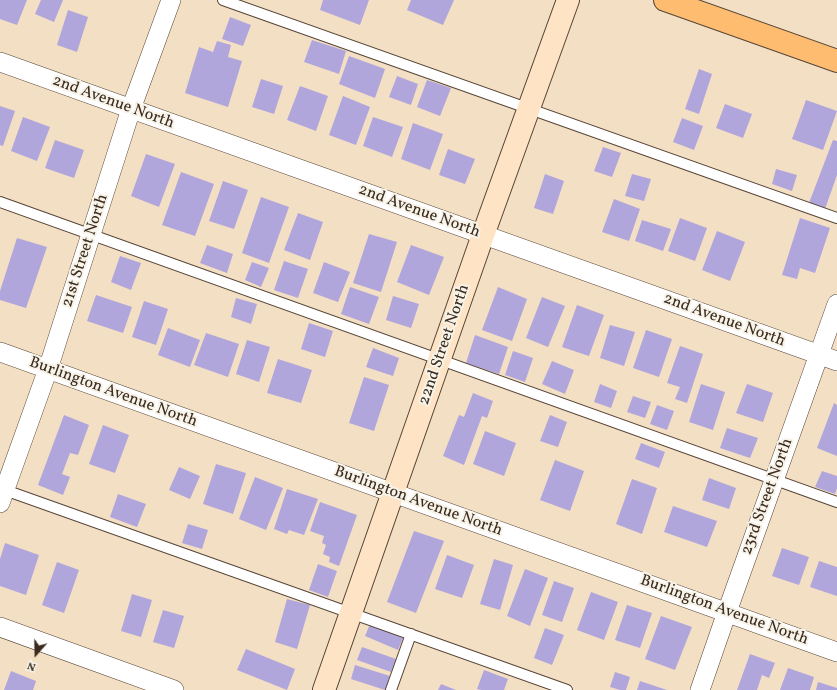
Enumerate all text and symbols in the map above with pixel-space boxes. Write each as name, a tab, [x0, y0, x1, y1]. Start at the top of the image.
street label: 2nd Avenue North	[50, 72, 176, 134]
street label: 2nd Avenue North	[356, 181, 482, 243]
street label: 21st Street North	[59, 192, 113, 310]
street label: 22nd Street North	[415, 282, 475, 408]
street label: 2nd Avenue North	[661, 290, 787, 352]
street label: Burlington Avenue North	[26, 354, 200, 432]
street label: 23rd Street North	[738, 436, 798, 558]
street label: Burlington Avenue North	[331, 463, 505, 541]
street label: Burlington Avenue North	[637, 572, 811, 650]
north arrow	[16, 634, 56, 674]
text: N	[25, 657, 38, 674]

